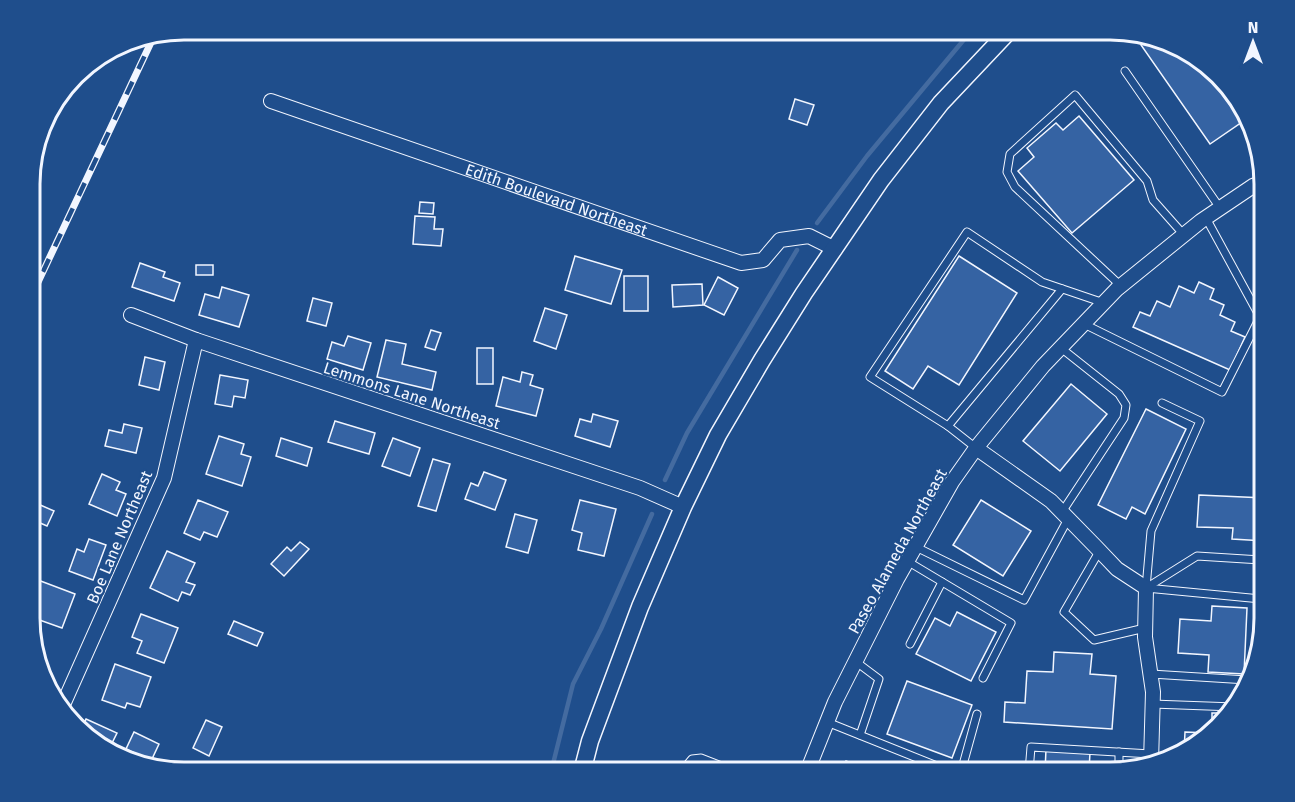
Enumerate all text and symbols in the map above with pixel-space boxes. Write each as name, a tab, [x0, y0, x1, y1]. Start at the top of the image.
north arrow	[1223, 12, 1283, 72]
text: N	[1248, 18, 1258, 37]
street label: Edith Boulevard Northeast	[463, 160, 650, 240]
street label: Lemmons Lane Northeast	[321, 358, 503, 433]
street label: Paseo Alameda Northeast	[844, 465, 951, 637]
street label: Boe Lane Northeast	[83, 468, 156, 607]

